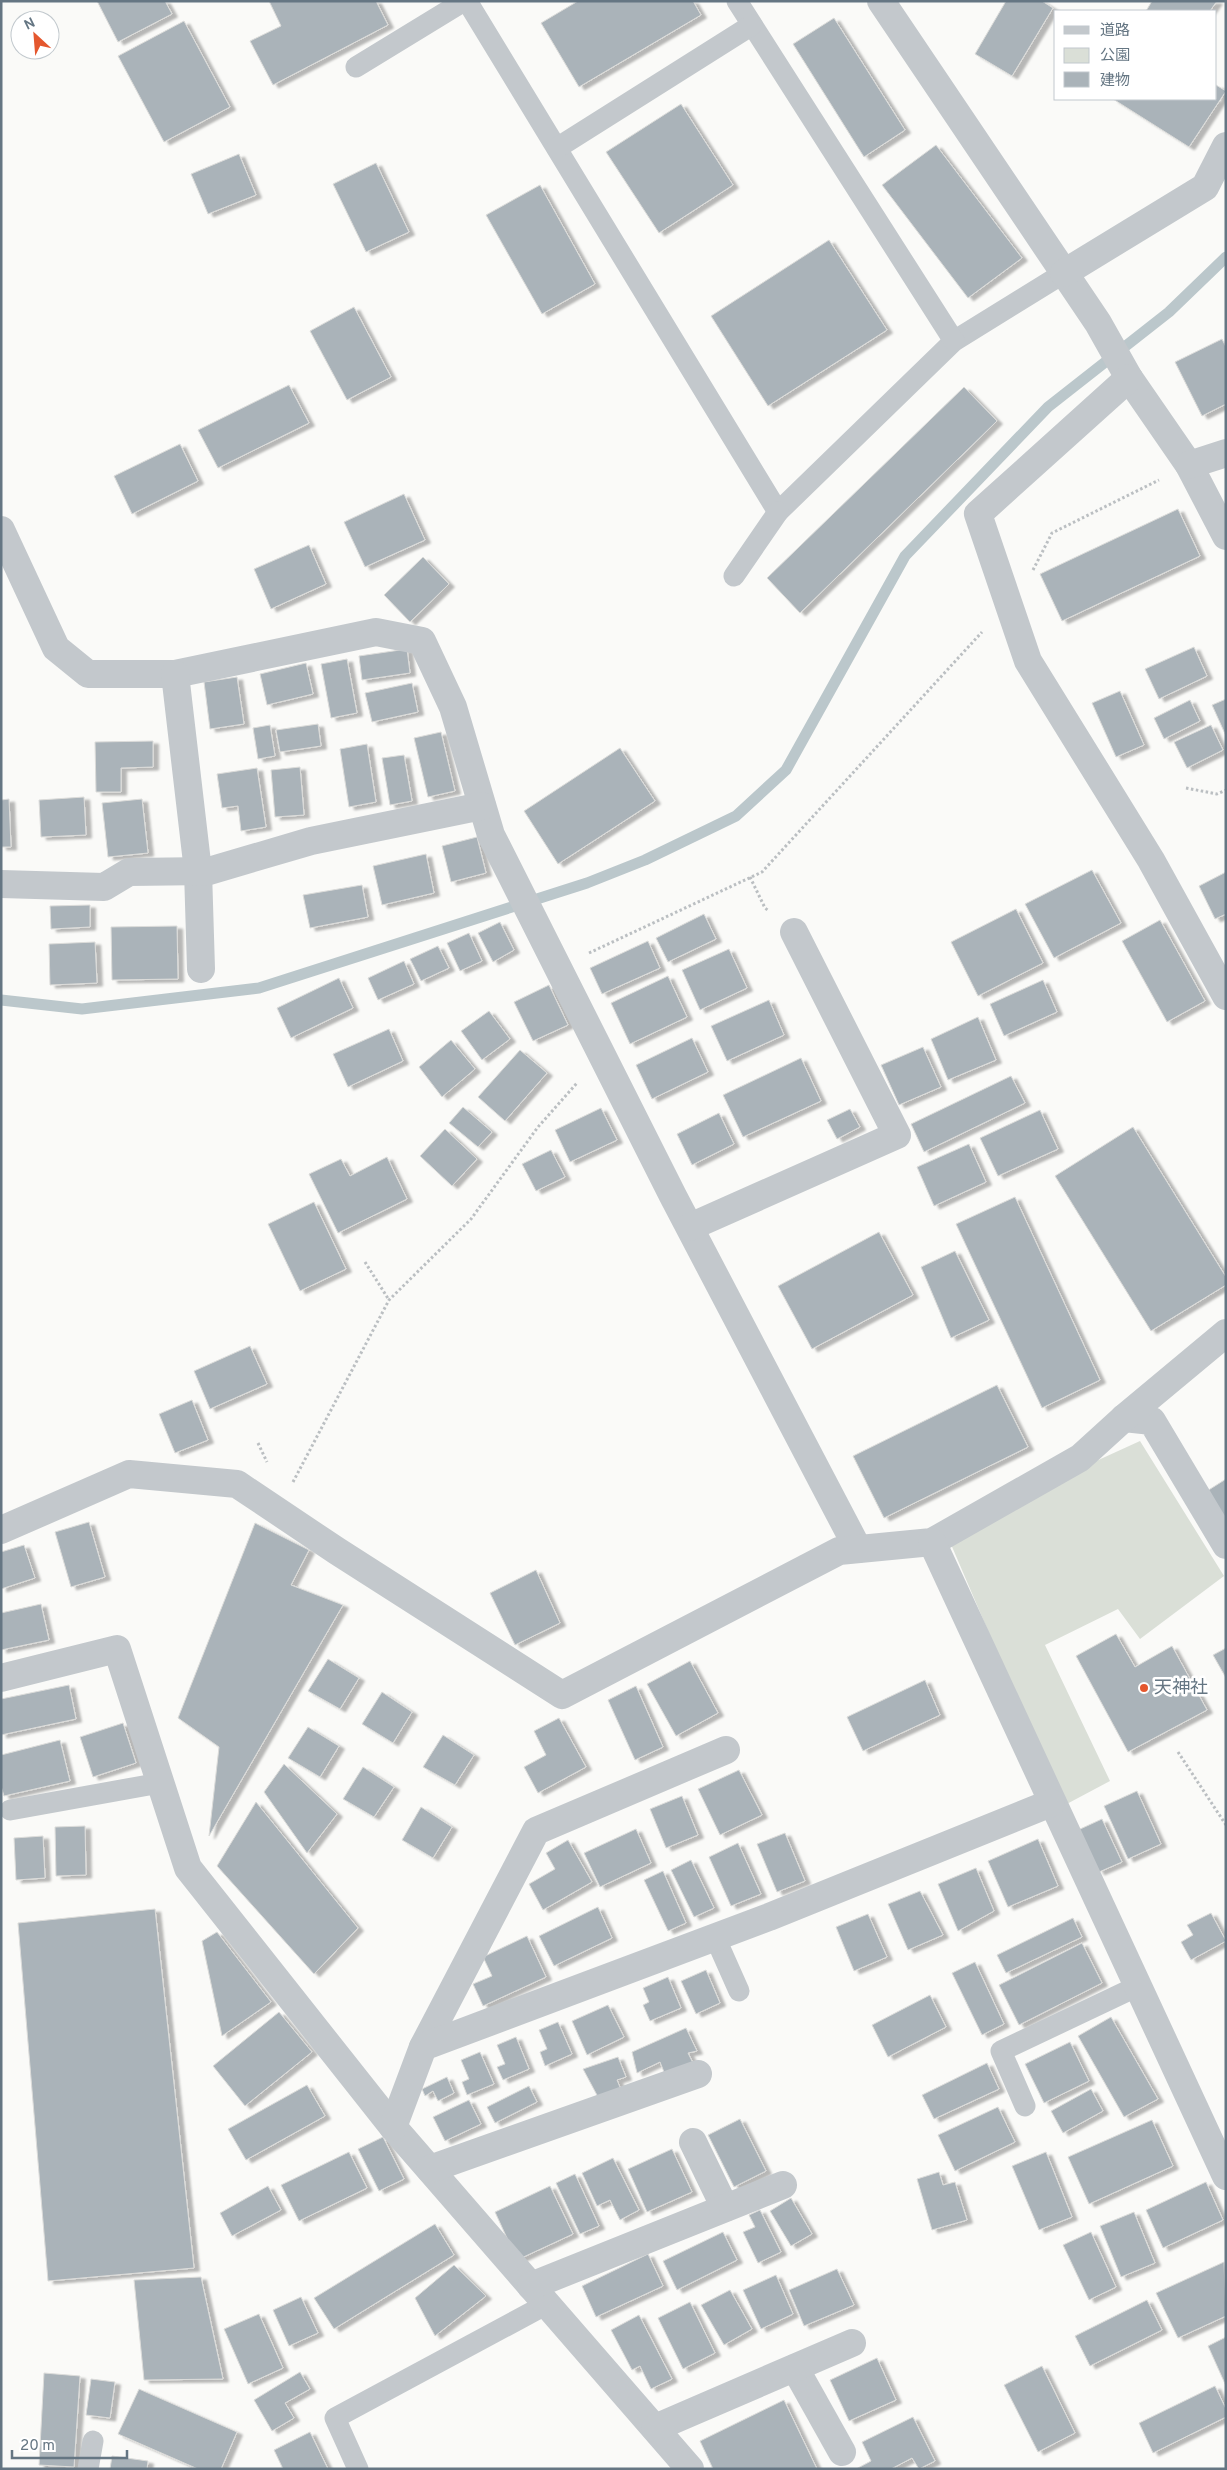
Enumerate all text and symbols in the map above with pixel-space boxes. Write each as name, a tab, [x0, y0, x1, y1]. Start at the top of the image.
north arrow	[10, 10, 60, 60]
legend	[1054, 10, 1217, 100]
text: N	[22, 15, 38, 35]
text: 道路	[1100, 22, 1130, 41]
text: 公園	[1100, 47, 1130, 66]
text: 建物	[1100, 72, 1130, 91]
place label: 天神社	[1154, 1677, 1208, 1700]
marker: 天神社	[1138, 1682, 1150, 1694]
scale bar	[12, 2428, 128, 2460]
text: 20 m	[20, 2437, 55, 2456]

